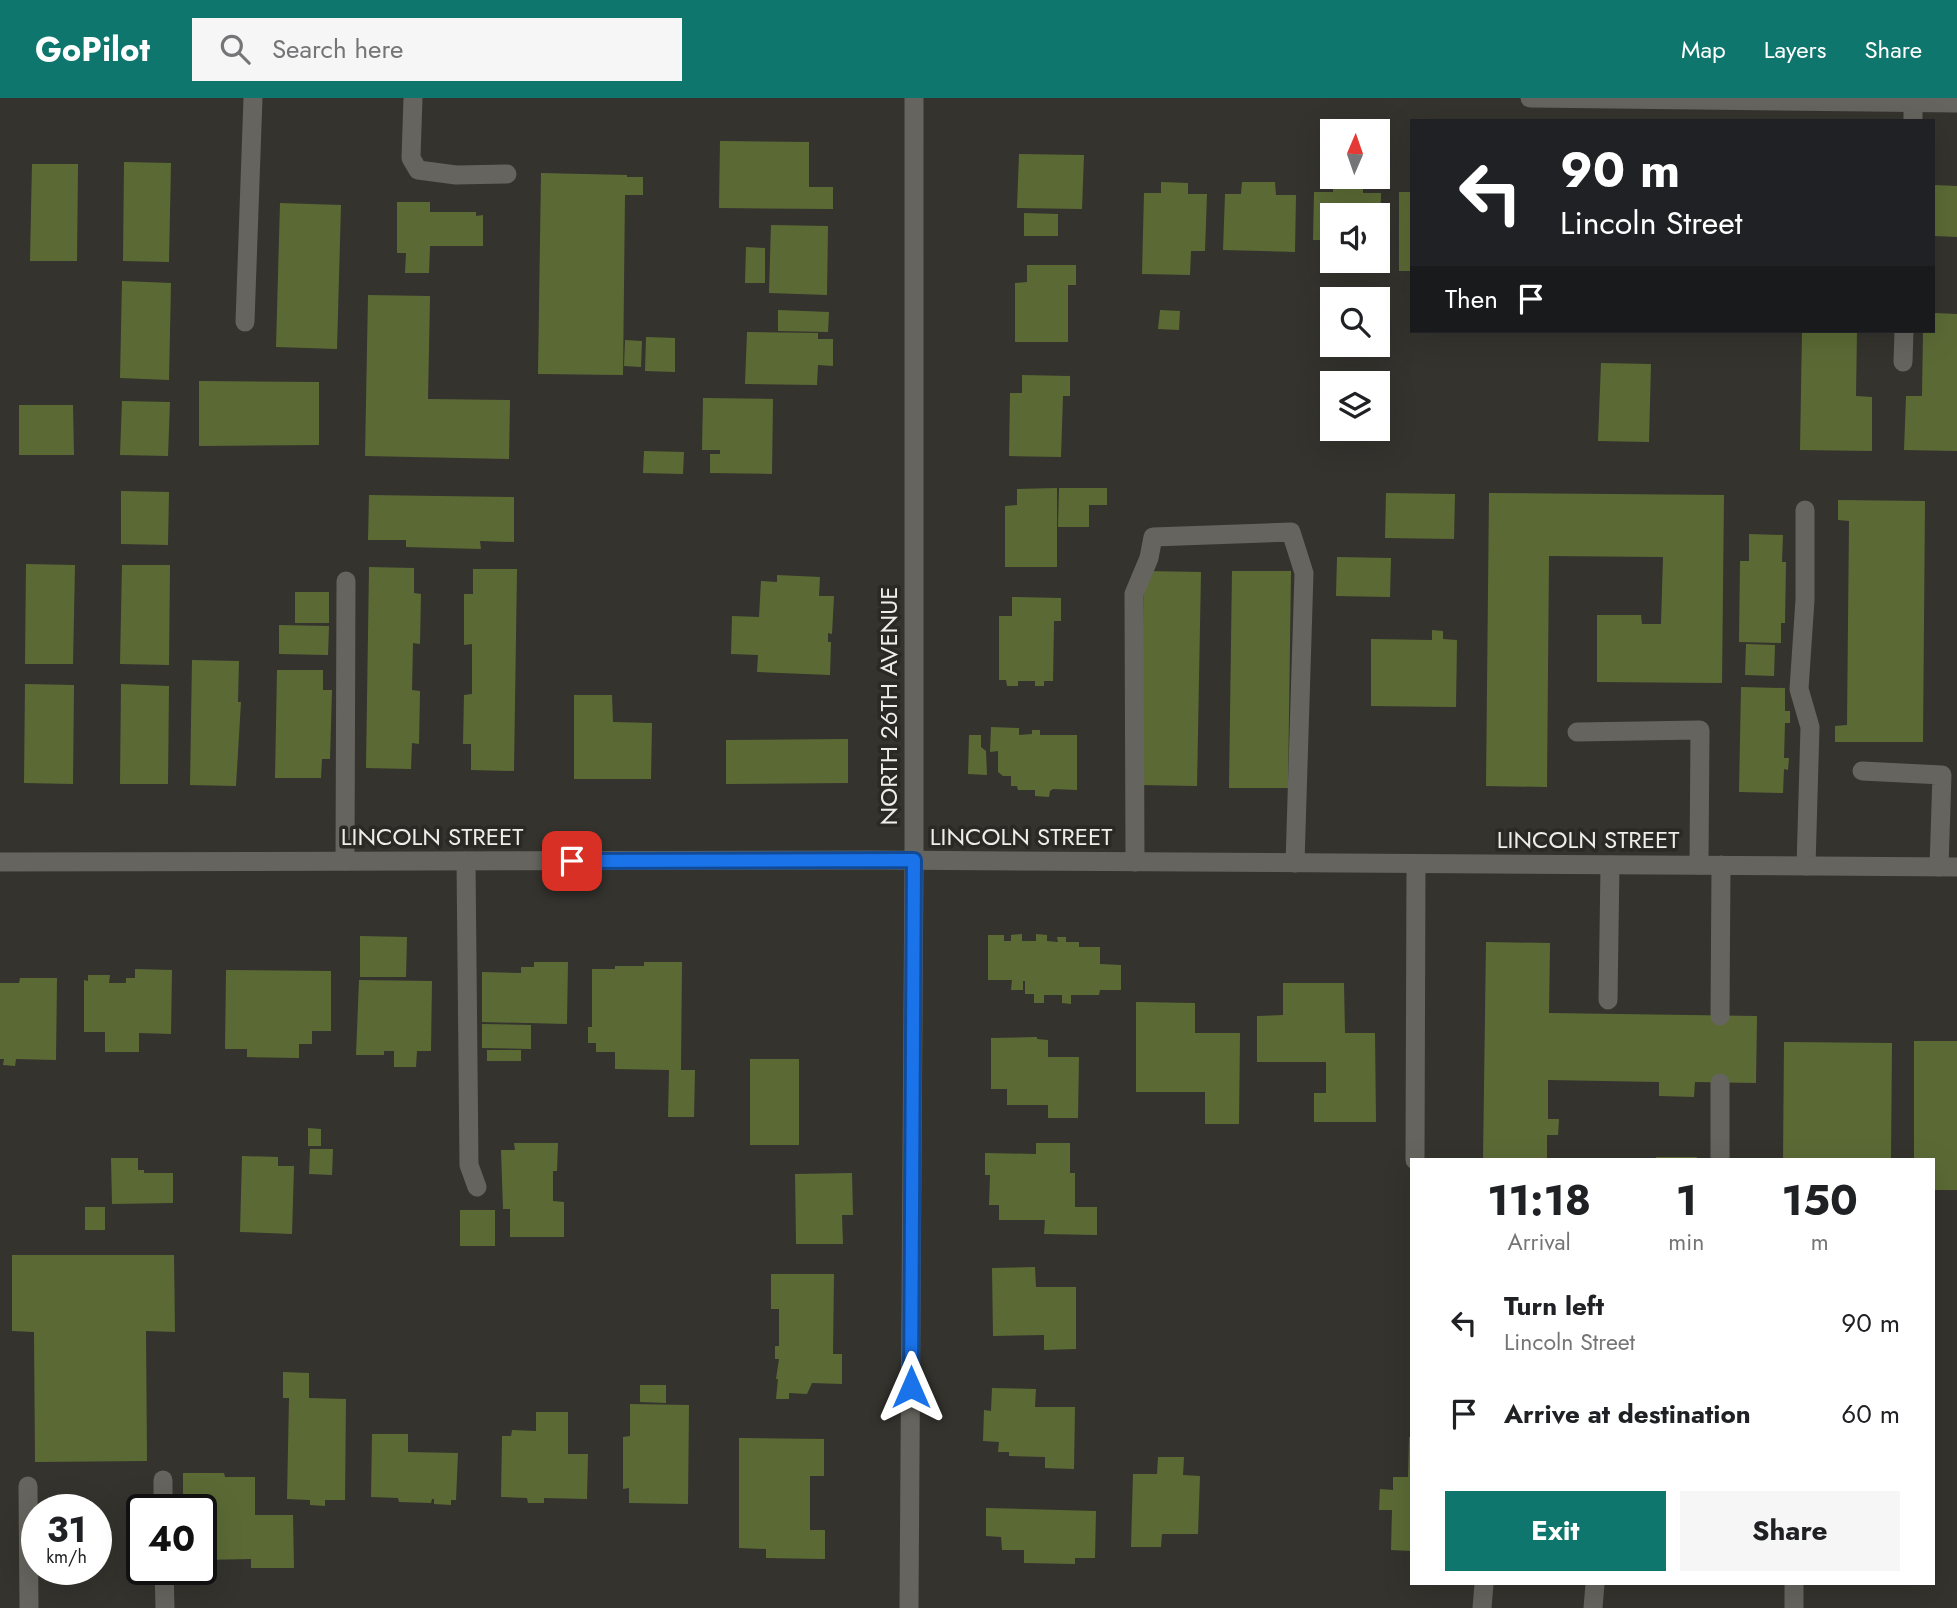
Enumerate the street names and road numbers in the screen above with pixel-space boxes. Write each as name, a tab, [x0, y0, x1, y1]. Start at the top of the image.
street label: NORTH 26TH AVENUE	[871, 587, 906, 825]
street label: LINCOLN STREET	[341, 819, 523, 854]
street label: LINCOLN STREET	[930, 819, 1112, 854]
street label: LINCOLN STREET	[1497, 822, 1679, 857]

